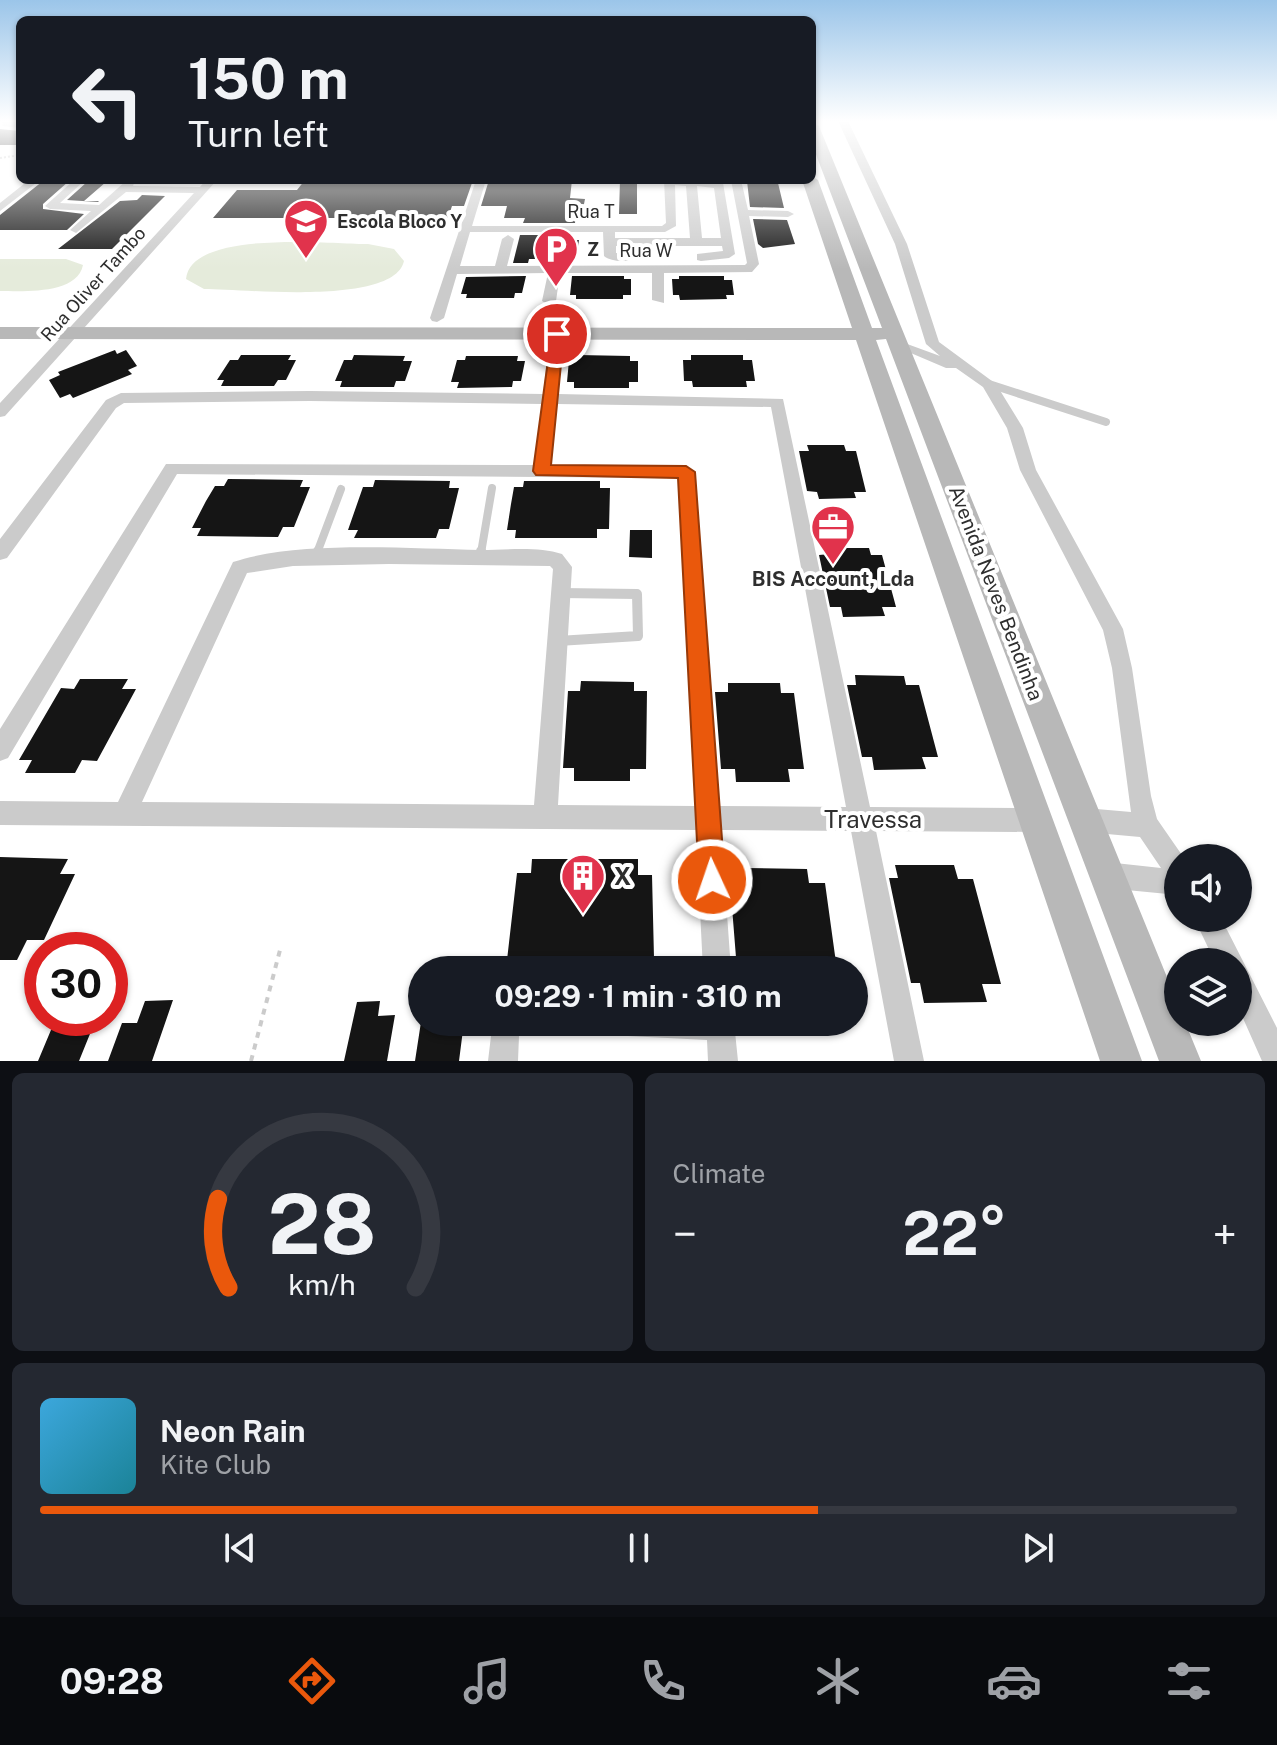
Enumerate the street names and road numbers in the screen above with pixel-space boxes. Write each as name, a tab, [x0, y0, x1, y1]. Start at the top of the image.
street label: Rua T	[567, 201, 615, 222]
street label: Rua Oliver Tambo	[36, 223, 150, 345]
street label: Rua W	[619, 240, 673, 261]
street label: Avenida Neves Bendinha	[944, 482, 1048, 704]
street label: Travessa	[824, 805, 922, 833]

